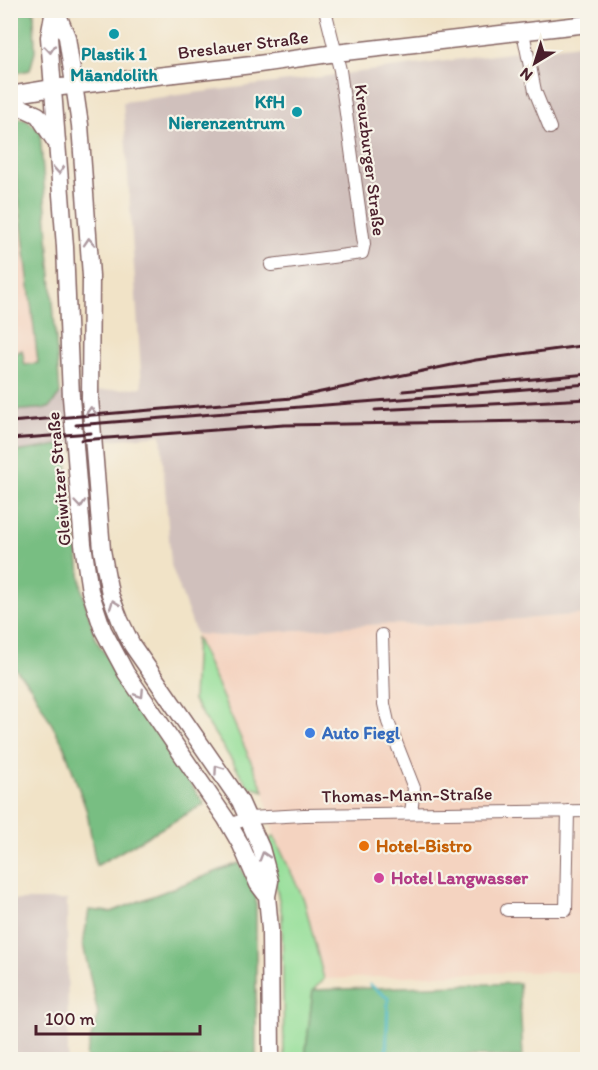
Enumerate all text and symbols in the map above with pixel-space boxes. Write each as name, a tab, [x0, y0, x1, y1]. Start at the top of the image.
street label: Breslauer Straße	[176, 26, 310, 64]
marker: Plastik 1 Mäandolith	[107, 27, 121, 41]
north arrow	[505, 33, 565, 93]
place label: Plastik 1 Mäandolith	[70, 43, 159, 86]
one-way arrow	[43, 44, 56, 53]
text: N	[516, 64, 536, 85]
street label: Kreuzburger Straße	[350, 83, 390, 237]
place label: KfH Nierenzentrum	[168, 91, 286, 134]
marker: KfH Nierenzentrum	[290, 105, 304, 119]
one-way arrow	[52, 165, 65, 174]
one-way arrow	[83, 238, 96, 247]
one-way arrow	[85, 407, 98, 416]
street label: Gleiwitzer Straße	[42, 411, 76, 547]
one-way arrow	[73, 499, 86, 508]
one-way arrow	[108, 599, 121, 610]
one-way arrow	[132, 687, 143, 698]
place label: Auto Fiegl	[321, 722, 401, 744]
marker: Auto Fiegl	[303, 726, 317, 740]
one-way arrow	[214, 764, 225, 775]
street label: Thomas-Mann-Straße	[321, 783, 493, 807]
place label: Hotel-Bistro	[376, 835, 472, 857]
marker: Hotel-Bistro	[357, 839, 371, 853]
one-way arrow	[258, 851, 271, 862]
place label: Hotel Langwasser	[391, 867, 529, 889]
marker: Hotel Langwasser	[372, 871, 386, 885]
scale bar	[36, 998, 200, 1036]
text: 100 m	[45, 1008, 95, 1030]

